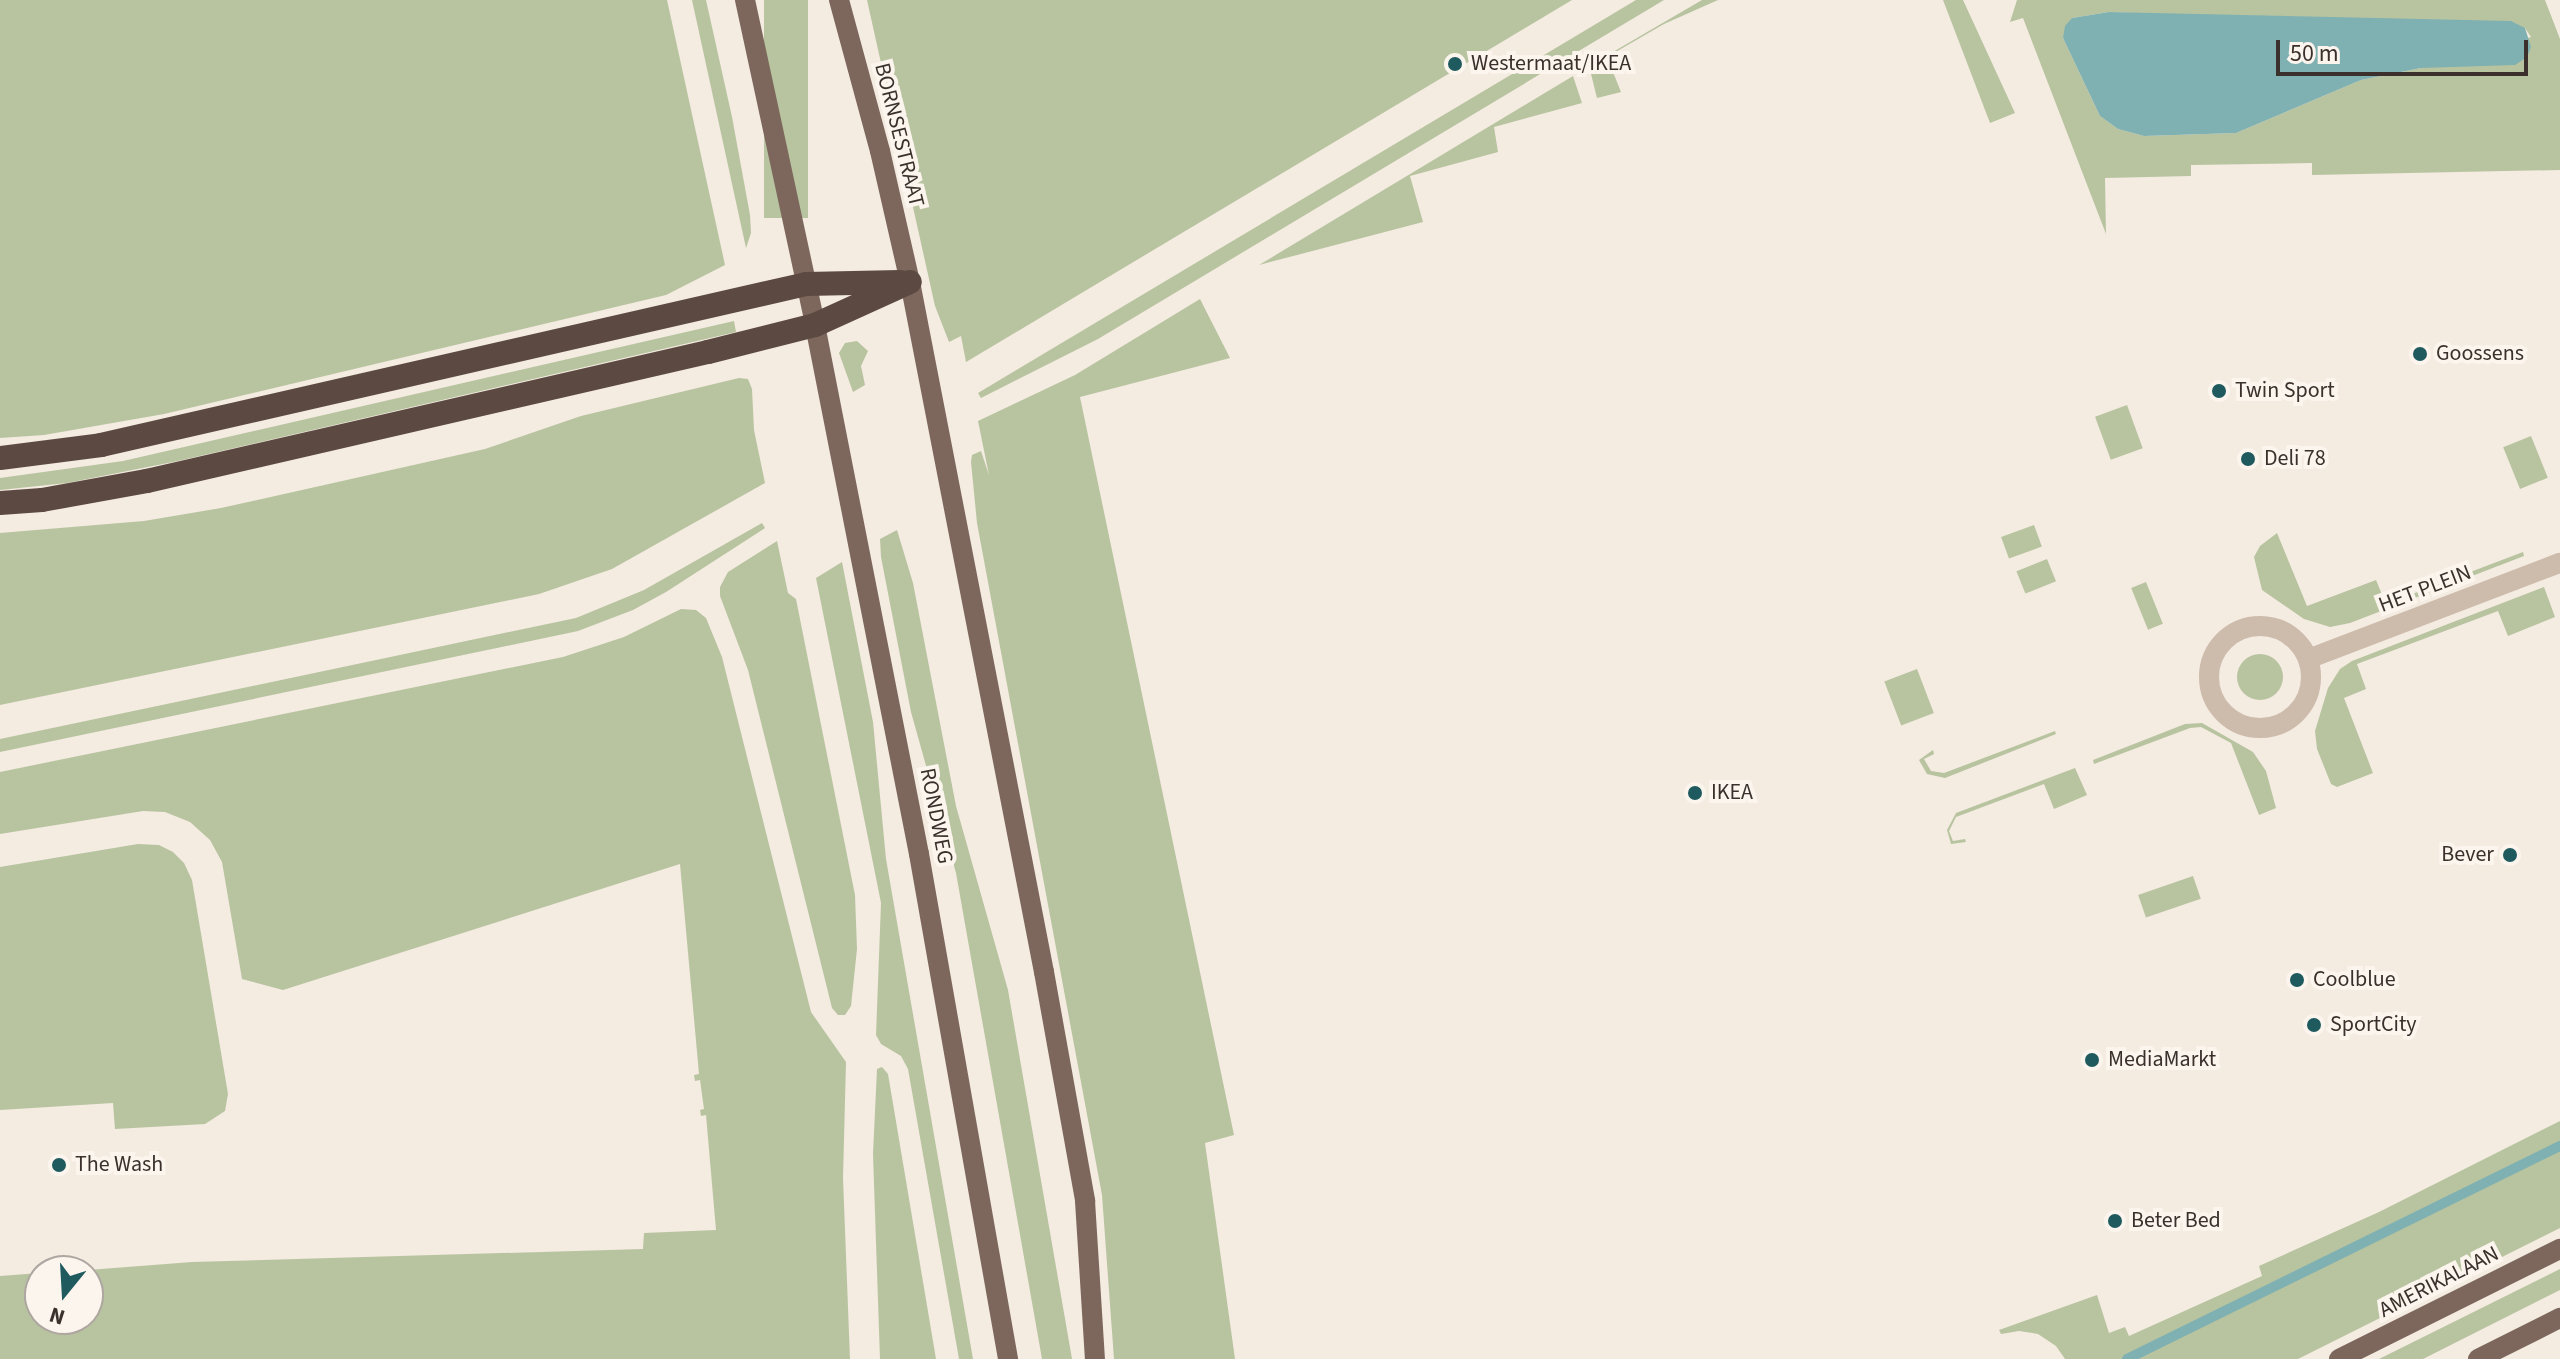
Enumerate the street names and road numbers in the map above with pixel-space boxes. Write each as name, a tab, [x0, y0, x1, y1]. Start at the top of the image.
street label: BORNSESTRAAT	[868, 60, 930, 210]
street label: HET PLEIN	[2375, 559, 2475, 619]
street label: RONDWEG	[914, 766, 958, 866]
street label: AMERIKALAAN	[2375, 1240, 2503, 1324]

